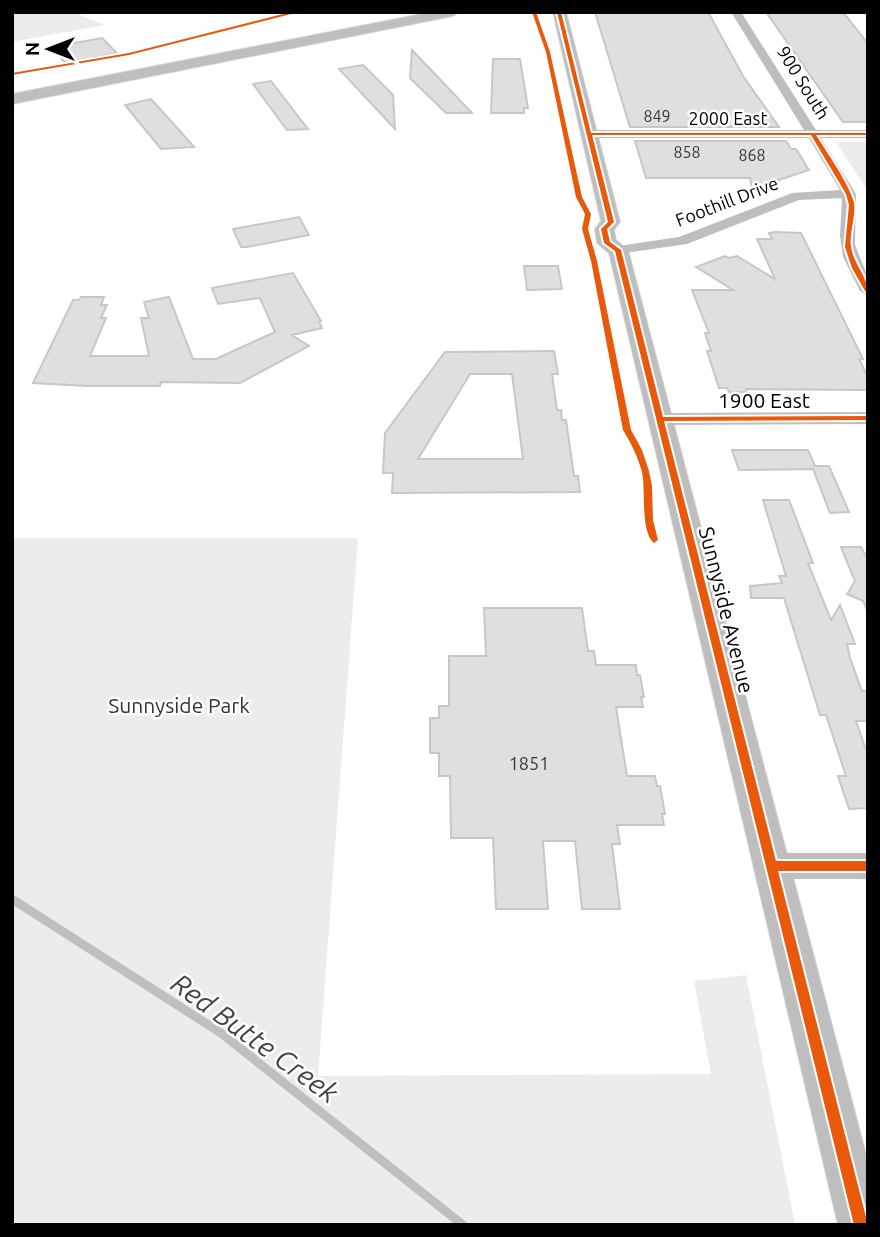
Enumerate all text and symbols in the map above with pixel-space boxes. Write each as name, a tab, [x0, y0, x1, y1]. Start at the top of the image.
north arrow	[14, 14, 84, 84]
text: N	[21, 42, 43, 56]
street label: 900 South	[774, 42, 834, 123]
house number: 849	[643, 107, 671, 125]
street label: 2000 East	[689, 108, 767, 128]
house number: 858	[673, 143, 701, 161]
house number: 868	[738, 146, 766, 164]
street label: Foothill Drive	[672, 172, 781, 230]
street label: 1900 East	[718, 388, 810, 412]
street label: Sunnyside Avenue	[695, 524, 759, 695]
park label: Sunnyside Park	[108, 693, 250, 717]
house number: 1851	[509, 753, 549, 773]
water label: Red Butte Creek	[166, 967, 345, 1109]

